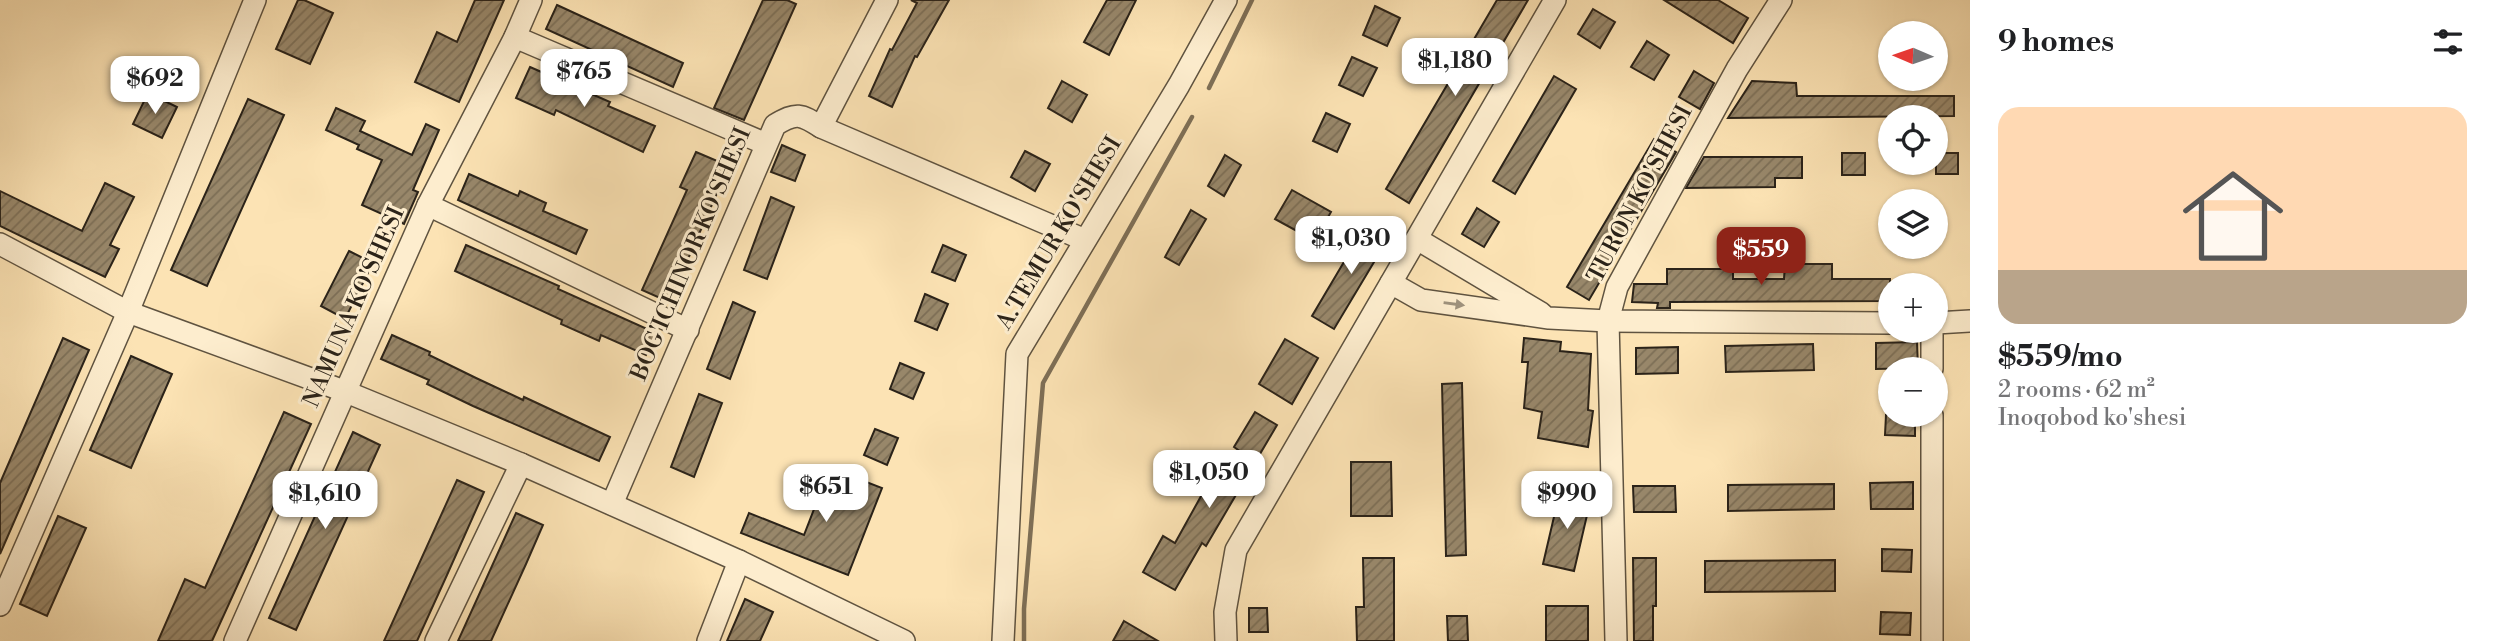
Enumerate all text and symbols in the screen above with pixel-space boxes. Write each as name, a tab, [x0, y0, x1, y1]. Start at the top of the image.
north arrow	[1878, 21, 1948, 91]
map controls	[1878, 21, 1948, 427]
text: 9 homes	[1998, 23, 2114, 61]
icon: filters	[2429, 23, 2467, 61]
pin: $1,180	[1398, 38, 1512, 98]
text: $1,180	[1418, 47, 1492, 75]
pin: $765	[543, 50, 625, 109]
pin: $692	[114, 57, 196, 116]
text: $765	[557, 58, 611, 86]
text: $692	[126, 65, 184, 93]
street label: TURON KO'SHESI	[1581, 100, 1699, 288]
button: locate	[1878, 105, 1948, 175]
street label: BOG'ICHINOR KO'SHESI	[625, 123, 757, 386]
street label: A.TEMUR KO'SHESI	[990, 131, 1128, 336]
icon: home	[2170, 153, 2296, 279]
button: layers	[1878, 189, 1948, 259]
street label: NAMUNA KO'SHESI	[297, 202, 411, 412]
pin: $1,030	[1294, 216, 1408, 276]
text: $1,030	[1311, 225, 1391, 253]
pin: $559	[1720, 228, 1802, 287]
text: $559	[1733, 236, 1789, 264]
button: +	[1878, 273, 1948, 343]
one-way arrow	[1444, 299, 1466, 310]
text: $559/mo	[1998, 338, 2123, 376]
button: −	[1878, 357, 1948, 427]
text: 2 rooms · 62 m²	[1998, 376, 2155, 404]
text: Inoqobod ko'shesi	[1998, 404, 2186, 432]
pin: $1,050	[1152, 450, 1266, 510]
text: $1,050	[1169, 459, 1249, 487]
pin: $651	[785, 464, 867, 524]
pin: $1,610	[268, 472, 382, 531]
pin: $990	[1526, 472, 1608, 531]
text: $651	[799, 473, 853, 501]
text: $1,610	[289, 480, 361, 508]
text: $990	[1537, 480, 1597, 508]

